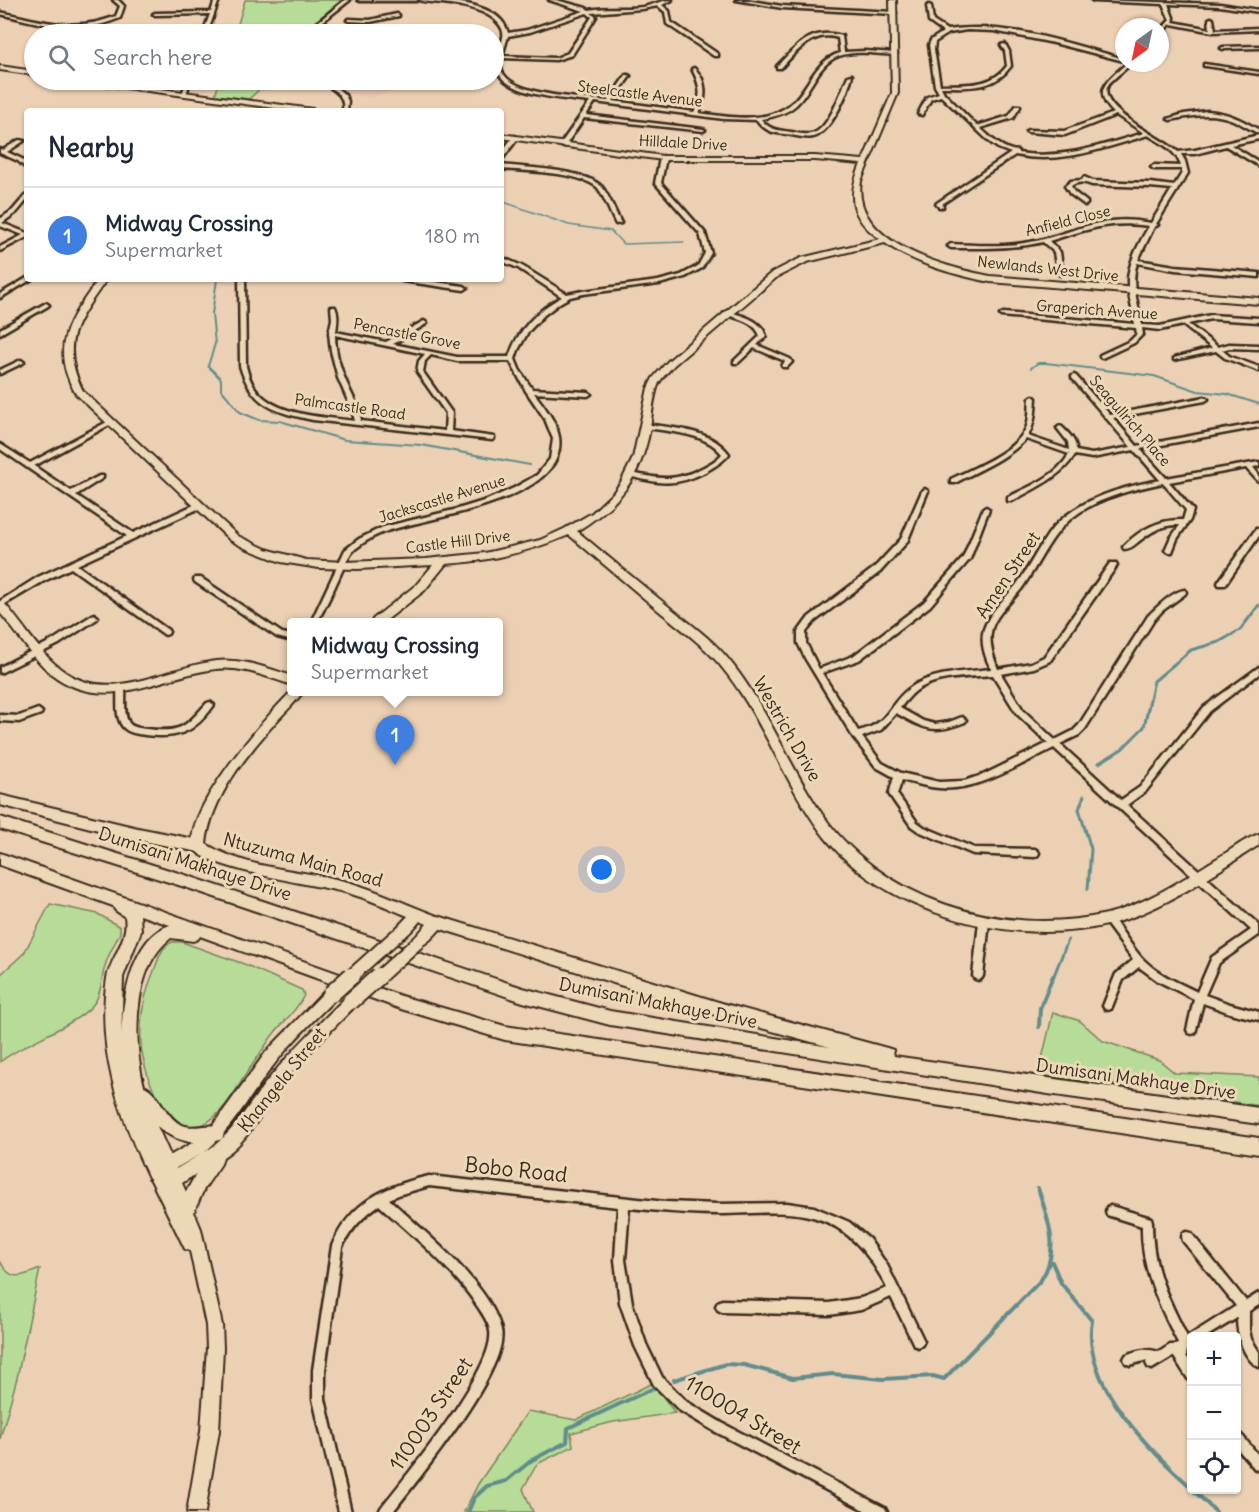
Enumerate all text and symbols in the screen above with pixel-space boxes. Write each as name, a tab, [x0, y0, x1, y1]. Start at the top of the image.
north arrow	[1115, 18, 1169, 72]
search box	[24, 24, 504, 90]
icon: search	[45, 41, 78, 74]
text: Search here	[93, 43, 212, 71]
street label: Steelcastle Avenue	[576, 76, 704, 111]
text: Nearby	[48, 131, 134, 164]
street label: Hilldale Drive	[638, 131, 728, 154]
street label: Anfield Close	[1023, 201, 1112, 240]
text: Midway Crossing	[105, 209, 274, 237]
text: 1	[64, 223, 71, 248]
text: 180 m	[425, 223, 480, 248]
text: Supermarket	[105, 237, 223, 262]
street label: Newlands West Drive	[976, 252, 1120, 285]
street label: Graperich Avenue	[1036, 296, 1158, 323]
street label: Pencastle Grove	[352, 314, 462, 353]
street label: Seagullrich Place	[1086, 371, 1175, 470]
street label: Palmcastle Road	[293, 389, 407, 424]
street label: Jackscastle Avenue	[376, 470, 507, 527]
street label: Castle Hill Drive	[405, 526, 511, 557]
street label: Amen Street	[970, 527, 1045, 623]
popup	[287, 618, 503, 696]
text: Midway Crossing	[311, 631, 479, 659]
text: Supermarket	[311, 659, 429, 684]
street label: Westrich Drive	[748, 672, 827, 785]
pin: 1	[376, 716, 414, 765]
street label: Dumisani Makhaye Drive	[96, 821, 295, 906]
street label: Ntuzuma Main Road	[221, 827, 386, 892]
your location	[587, 855, 616, 884]
street label: Dumisani Makhaye Drive	[557, 972, 759, 1033]
street label: Khangela Street	[232, 1022, 331, 1137]
street label: Dumisani Makhaye Drive	[1035, 1053, 1237, 1104]
street label: Bobo Road	[463, 1151, 569, 1188]
map controls	[1187, 1332, 1241, 1494]
button: +	[1187, 1332, 1241, 1386]
street label: 110003 Street	[383, 1352, 478, 1476]
street label: 110004 Street	[680, 1369, 806, 1460]
button: −	[1187, 1386, 1241, 1440]
button: locate	[1187, 1440, 1241, 1494]

